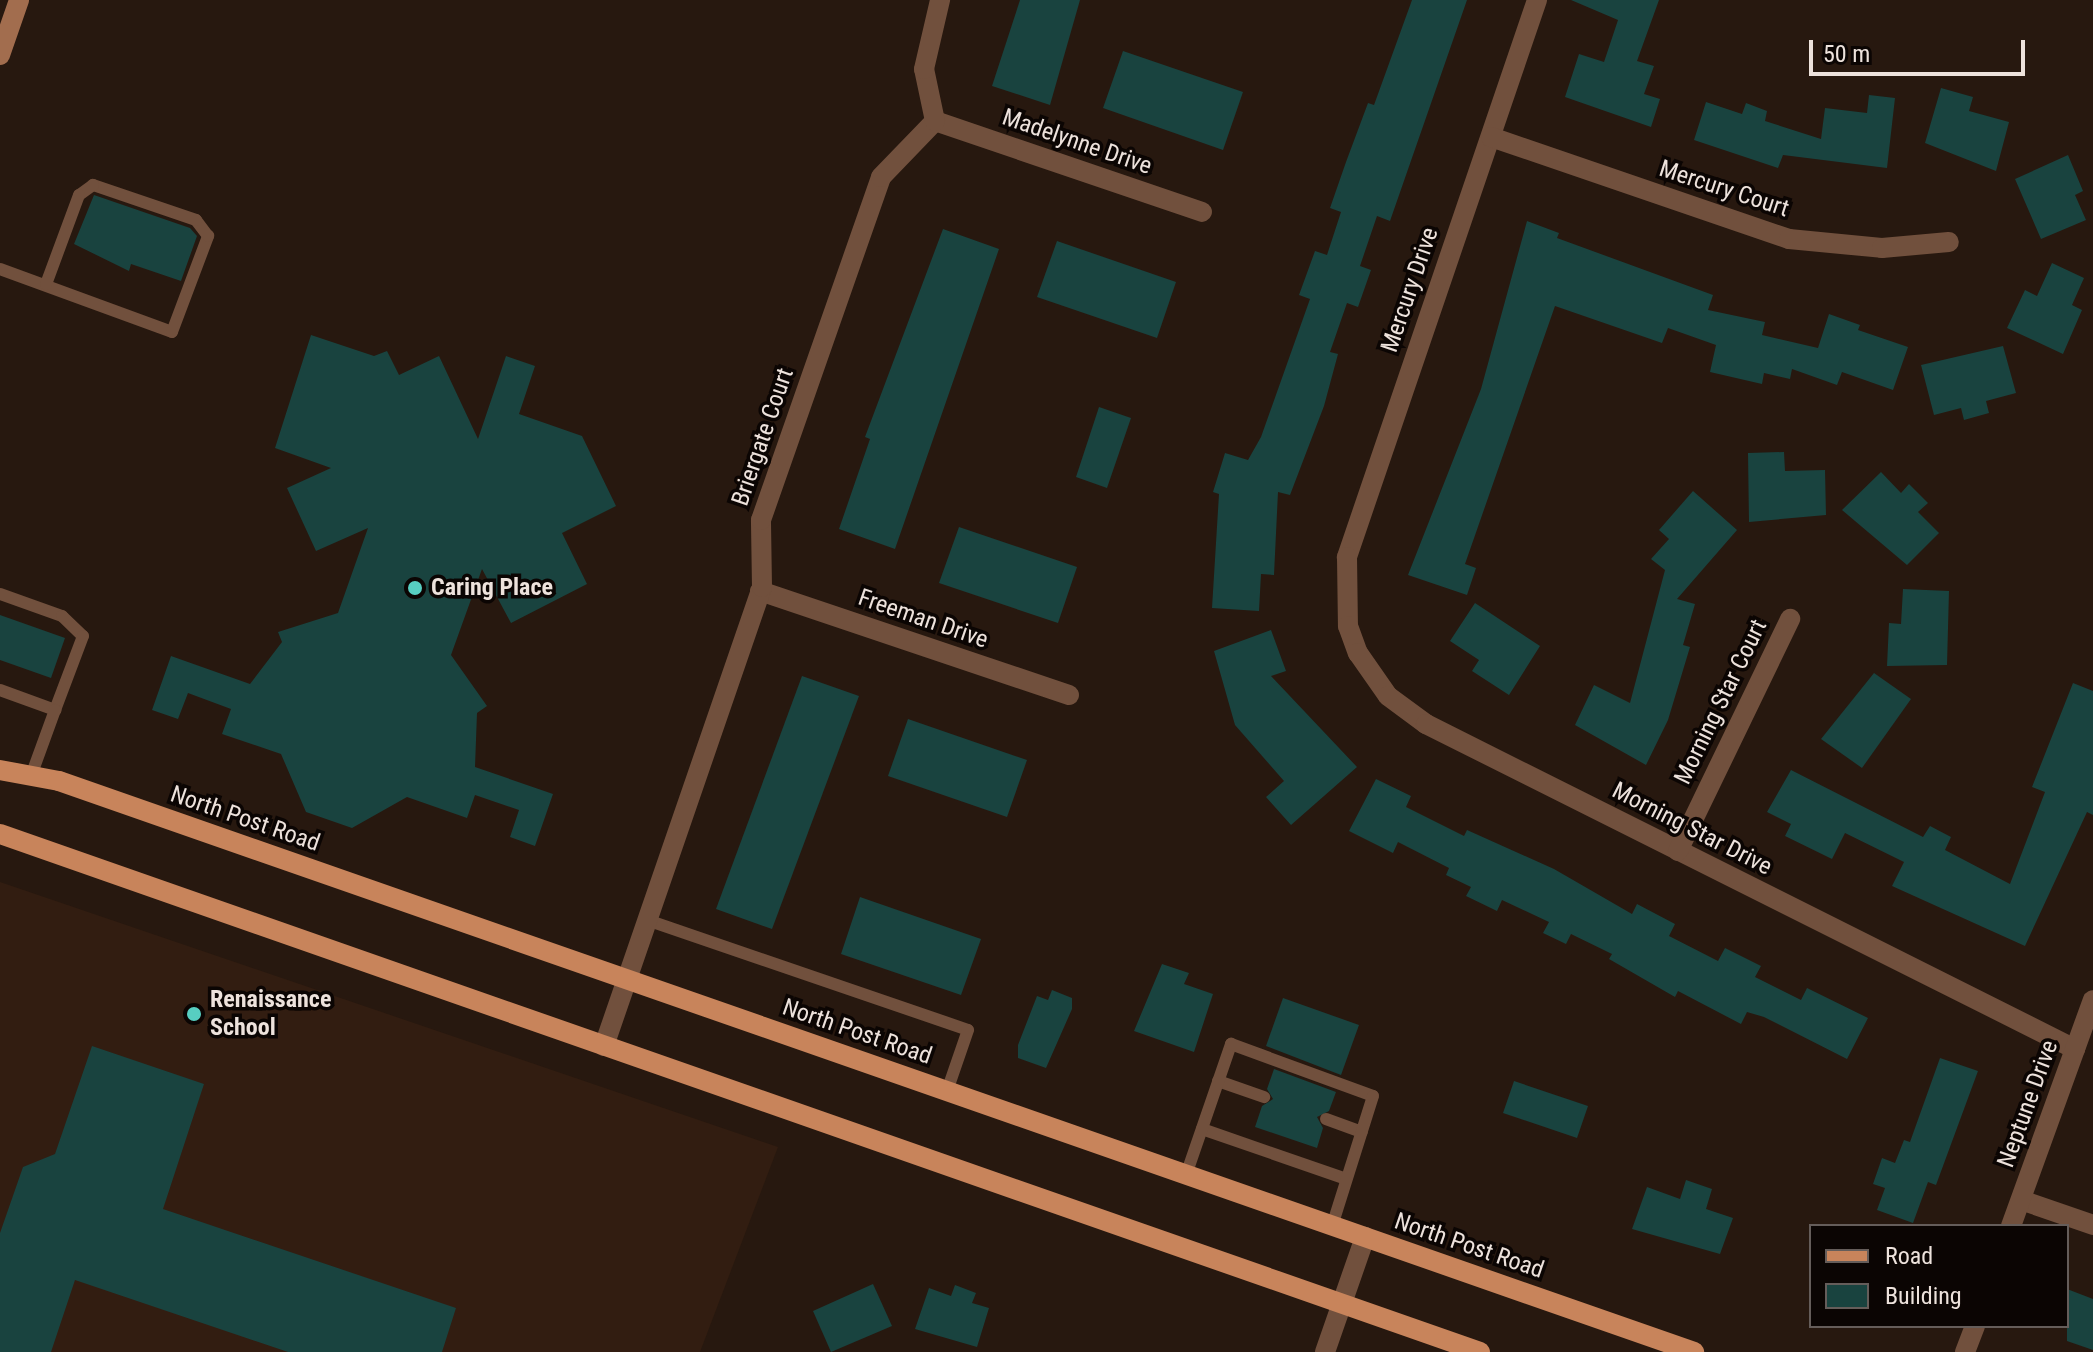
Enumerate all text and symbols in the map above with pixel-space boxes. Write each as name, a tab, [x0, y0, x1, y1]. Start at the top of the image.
scale bar	[1813, 24, 2029, 74]
text: 50 m	[1823, 40, 1870, 68]
street label: Madelynne Drive	[998, 103, 1156, 181]
street label: Mercury Court	[1656, 155, 1792, 223]
street label: Mercury Drive	[1375, 224, 1445, 356]
street label: Briergate Court	[726, 364, 800, 510]
place label: Caring Place	[431, 574, 553, 602]
marker: Caring Place	[406, 579, 424, 597]
street label: Freeman Drive	[854, 583, 992, 655]
street label: Morning Star Court	[1669, 615, 1773, 789]
street label: Morning Star Drive	[1607, 776, 1777, 882]
street label: North Post Road	[167, 780, 323, 858]
place label: Renaissance School	[210, 986, 331, 1042]
street label: North Post Road	[779, 993, 935, 1071]
marker: Renaissance School	[185, 1005, 203, 1023]
street label: Neptune Drive	[1992, 1037, 2064, 1171]
street label: North Post Road	[1391, 1207, 1547, 1285]
legend	[1809, 1224, 2069, 1328]
text: Road	[1885, 1242, 1933, 1270]
text: Building	[1885, 1282, 1962, 1310]

